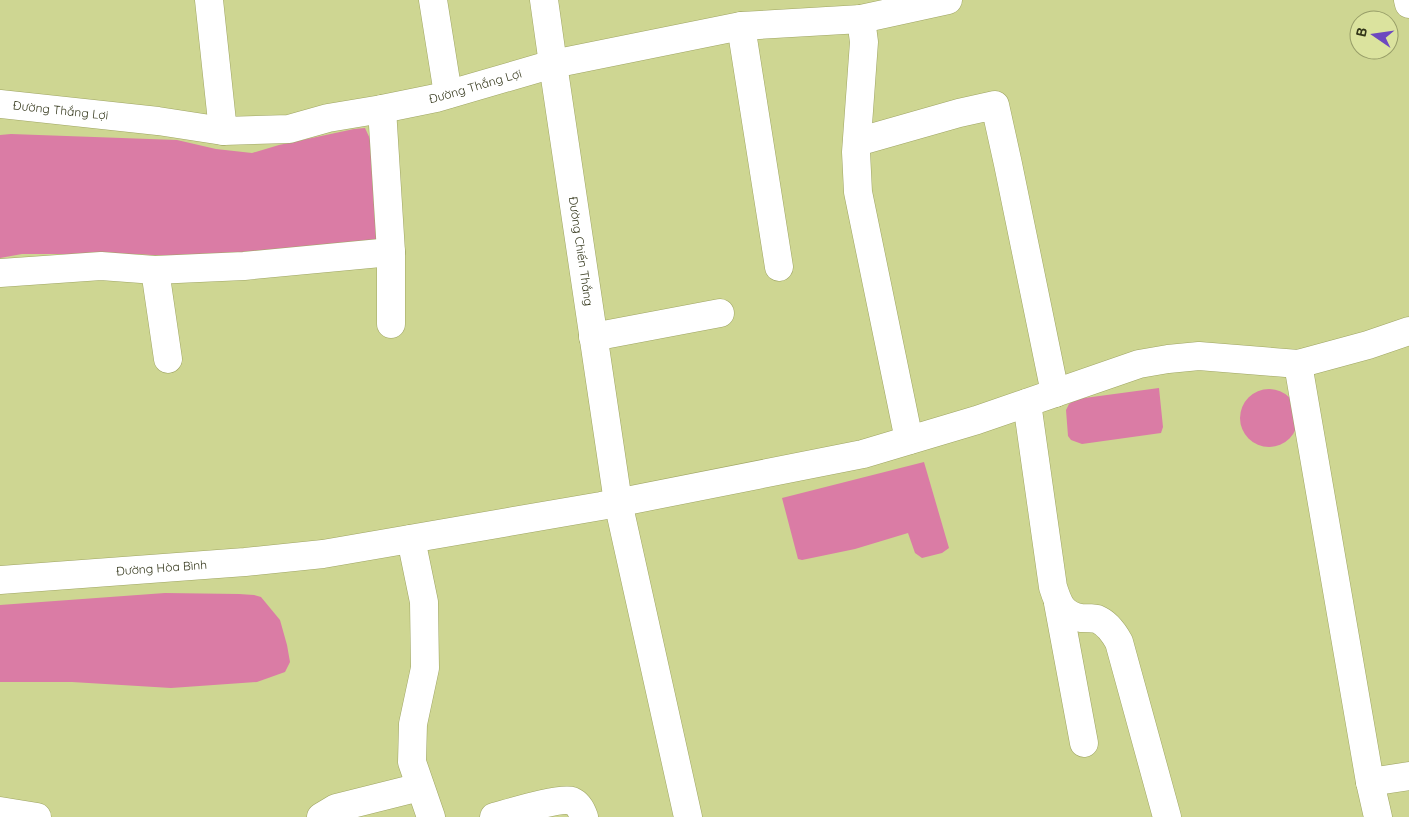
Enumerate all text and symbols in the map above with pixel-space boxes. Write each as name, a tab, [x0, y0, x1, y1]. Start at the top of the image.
north arrow	[1349, 10, 1399, 60]
text: B	[1352, 26, 1371, 39]
street label: Đường Thắng Lợi	[428, 66, 523, 106]
street label: Đường Thắng Lợi	[12, 97, 109, 123]
street label: Đường Chiến Thắng	[566, 196, 597, 307]
street label: Đường Hòa Bình	[116, 557, 207, 578]

